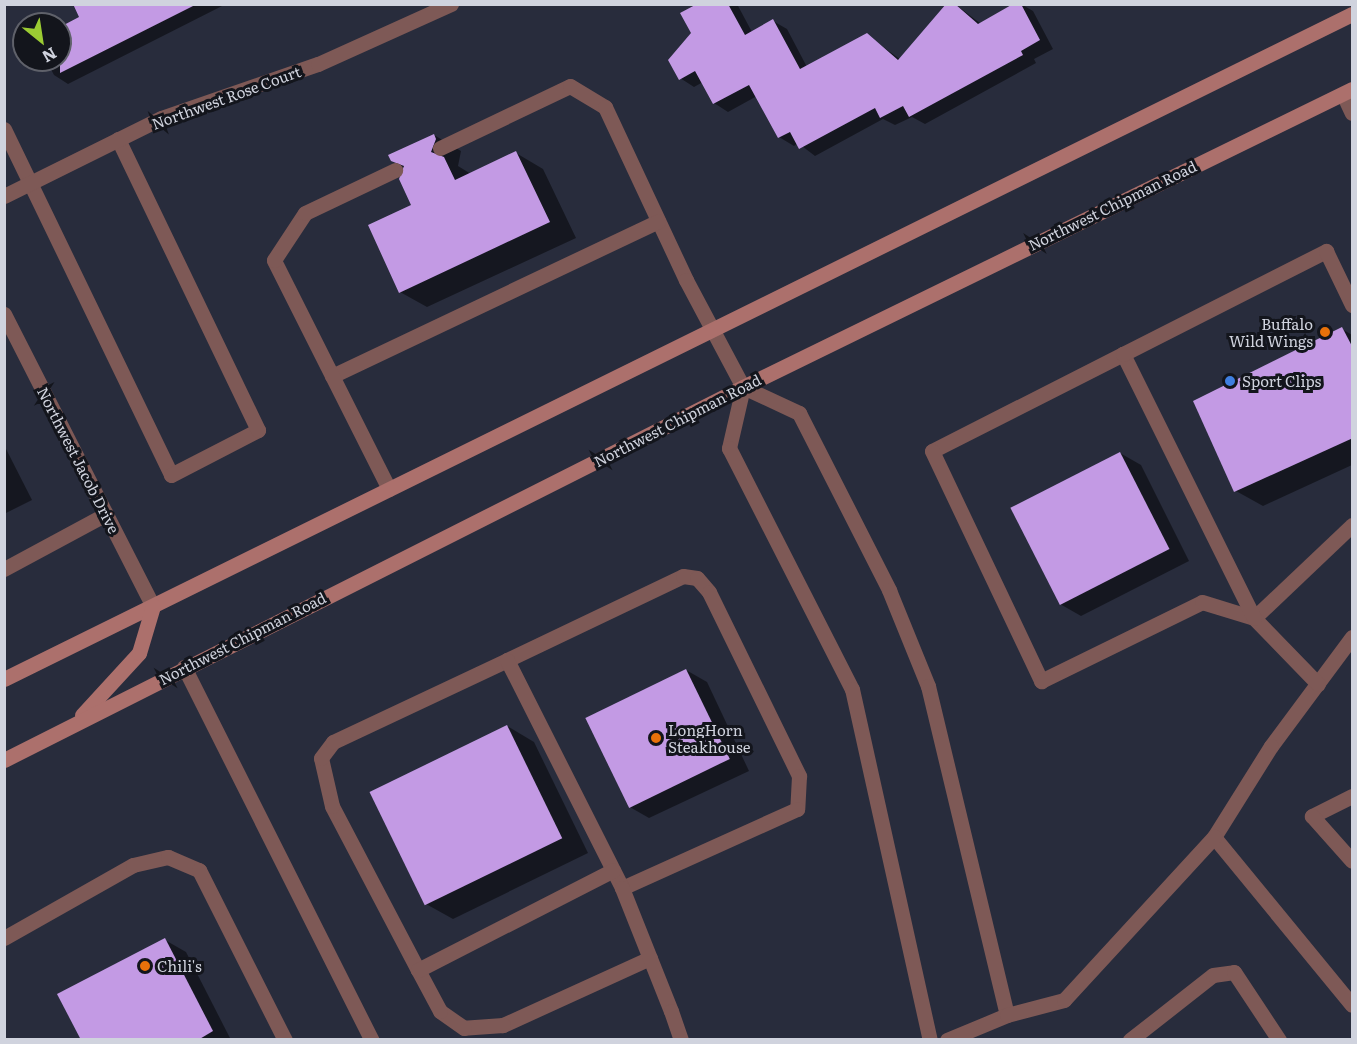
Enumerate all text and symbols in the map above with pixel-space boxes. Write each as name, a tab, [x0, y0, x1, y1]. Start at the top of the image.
north arrow	[12, 12, 72, 72]
text: N	[38, 42, 62, 70]
street label: Northwest Rose Court	[149, 62, 303, 132]
street label: Northwest Chipman Road	[1025, 156, 1199, 254]
place label: Buffalo Wild Wings	[1229, 314, 1313, 349]
marker: Buffalo Wild Wings	[1318, 325, 1332, 339]
street label: Northwest Chipman Road	[590, 370, 764, 470]
place label: Sport Clips	[1242, 372, 1321, 390]
marker: Sport Clips	[1223, 374, 1237, 388]
street label: Northwest Jacob Drive	[34, 384, 124, 536]
street label: Northwest Chipman Road	[155, 588, 329, 688]
place label: LongHorn Steakhouse	[668, 720, 750, 755]
marker: LongHorn Steakhouse	[649, 731, 663, 745]
place label: Chili's	[157, 957, 202, 975]
marker: Chili's	[138, 959, 152, 973]

